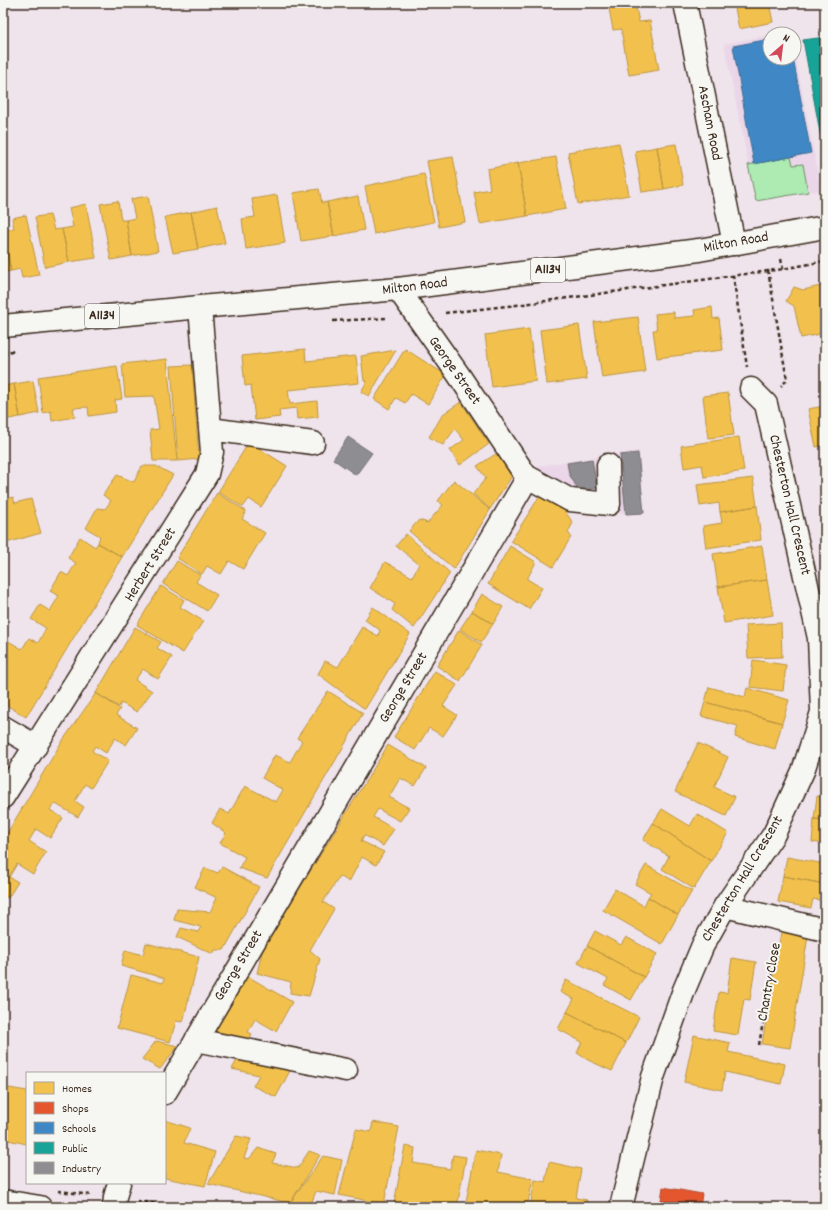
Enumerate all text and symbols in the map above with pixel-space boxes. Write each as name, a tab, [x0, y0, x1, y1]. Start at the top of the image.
north arrow	[762, 26, 802, 66]
text: N	[780, 31, 792, 48]
street label: Ascham Road	[691, 83, 727, 163]
street label: Milton Road	[702, 226, 770, 260]
road number: A1134	[531, 258, 565, 282]
street label: Milton Road	[381, 272, 449, 302]
road number: A1134	[85, 304, 119, 328]
street label: George Street	[422, 332, 486, 410]
street label: Chesterton Hall Crescent	[762, 432, 816, 578]
street label: Herbert Street	[119, 523, 183, 606]
street label: George Street	[374, 648, 434, 728]
street label: Chesterton Hall Crescent	[697, 811, 790, 946]
street label: George Street	[209, 926, 269, 1006]
street label: Chantry Close	[752, 941, 788, 1023]
legend	[26, 1072, 166, 1184]
text: Homes	[62, 1081, 92, 1098]
text: Shops	[62, 1101, 89, 1118]
text: Schools	[62, 1121, 96, 1138]
text: Public	[62, 1141, 88, 1158]
text: Industry	[62, 1161, 102, 1178]

